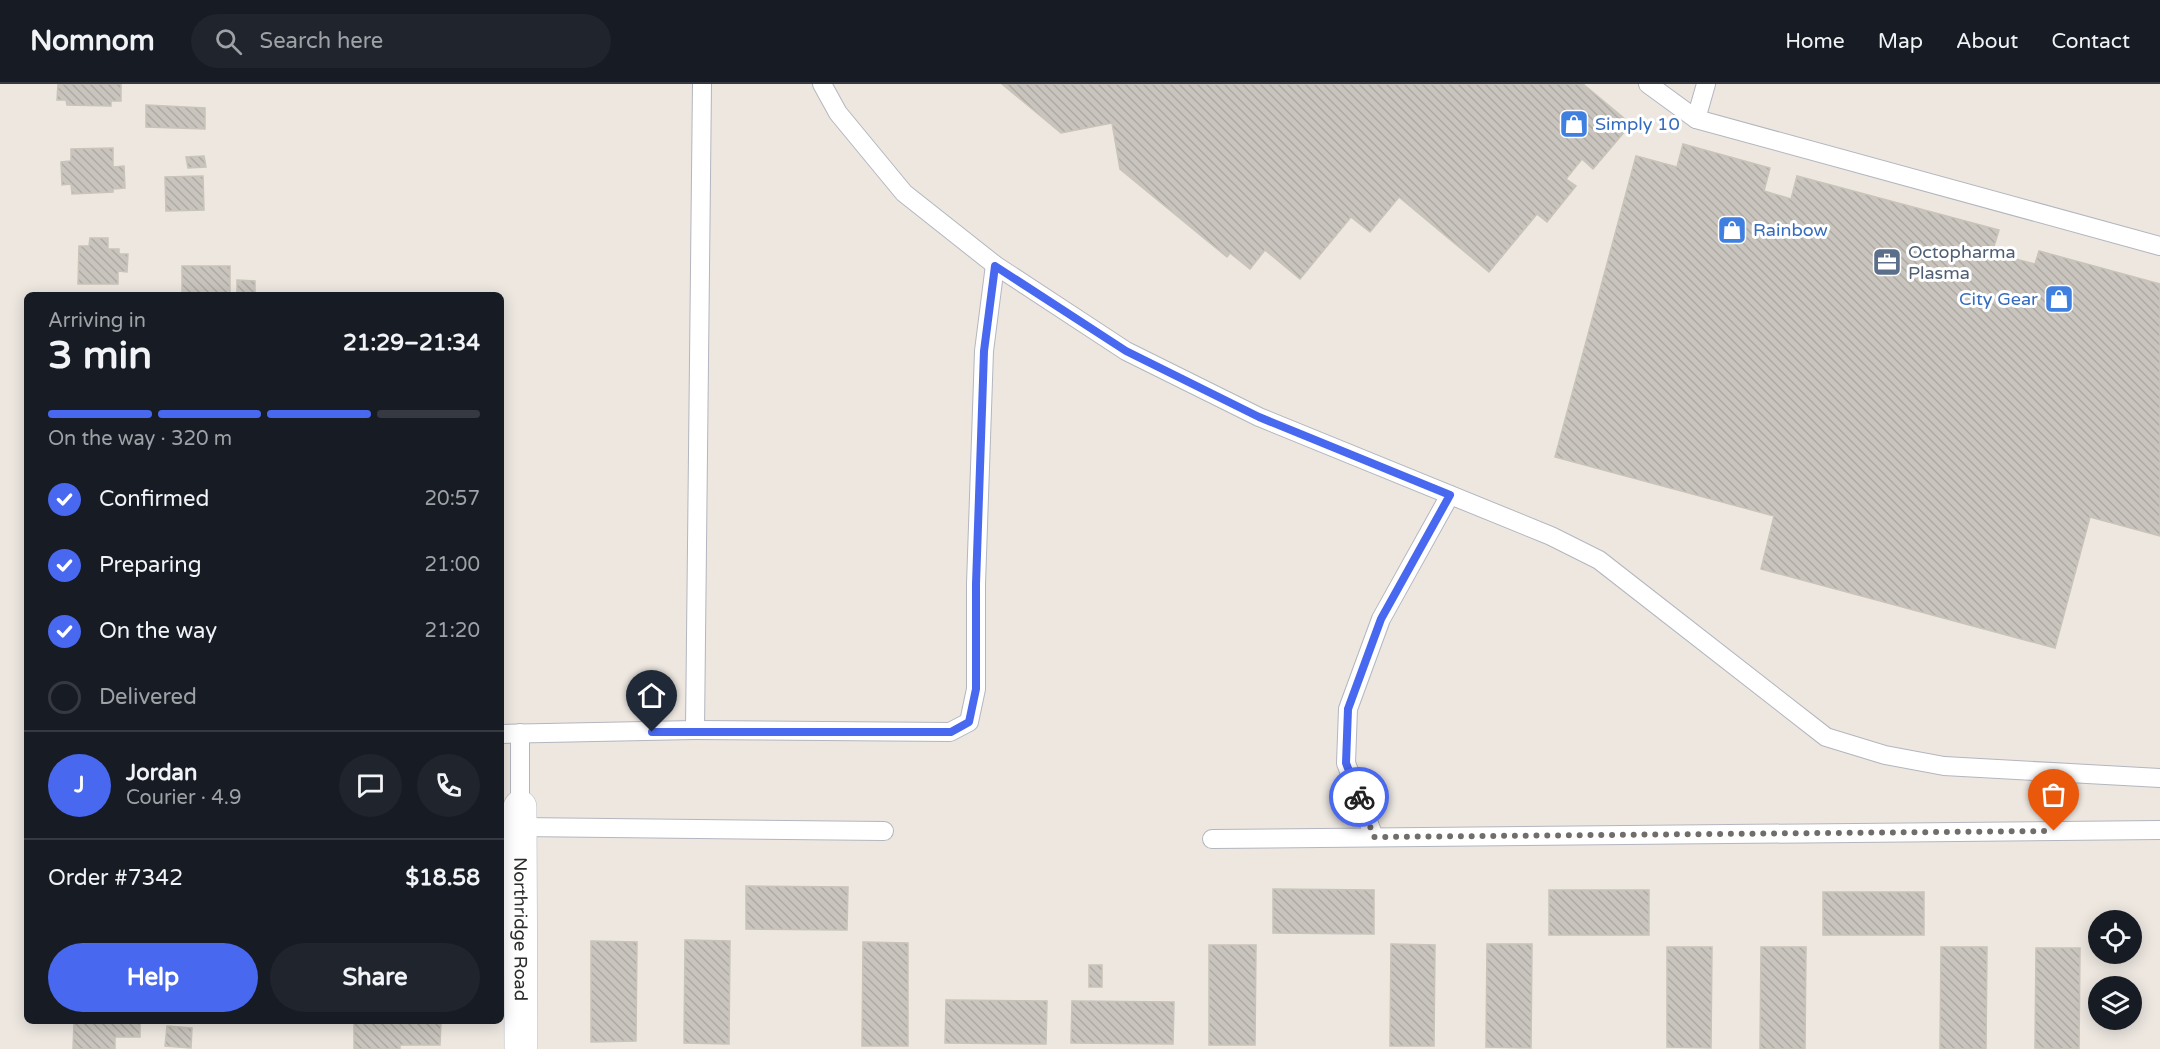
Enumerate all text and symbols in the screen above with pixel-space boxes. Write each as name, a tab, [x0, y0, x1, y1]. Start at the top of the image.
search box	[191, 14, 611, 68]
text: Nomnom	[30, 24, 155, 58]
icon: search	[212, 25, 245, 58]
text: Search here	[260, 28, 383, 54]
text: Home	[1785, 29, 1845, 54]
text: Map	[1878, 29, 1923, 54]
text: About	[1956, 29, 2018, 54]
text: Contact	[2051, 29, 2130, 54]
shop icon: Simply 10	[1558, 108, 1590, 140]
place label: Simply 10	[1595, 113, 1680, 135]
shop icon: Rainbow	[1716, 214, 1748, 246]
place label: Rainbow	[1753, 219, 1828, 241]
place label: Octopharma Plasma	[1908, 241, 2016, 284]
office icon: Octopharma Plasma	[1871, 246, 1903, 278]
shop icon: City Gear	[2043, 283, 2075, 315]
place label: City Gear	[1959, 288, 2038, 310]
text: Arriving in	[48, 309, 146, 333]
text: 21:29–21:34	[343, 330, 480, 356]
text: 3 min	[48, 332, 152, 379]
text: On the way · 320 m	[48, 427, 232, 451]
icon: check	[48, 483, 81, 516]
text: Confirmed	[99, 486, 209, 512]
text: 20:57	[425, 487, 480, 511]
icon: check	[48, 549, 81, 582]
text: Preparing	[99, 552, 202, 578]
text: 21:00	[425, 553, 480, 577]
icon: check	[48, 615, 81, 648]
text: On the way	[99, 618, 217, 644]
text: 21:20	[425, 619, 480, 643]
pin	[626, 670, 677, 732]
icon: home	[635, 679, 668, 712]
text: Delivered	[99, 684, 197, 710]
button: chat	[339, 754, 402, 817]
button: phone	[417, 754, 480, 817]
text: Jordan	[126, 760, 197, 786]
courier	[1329, 767, 1389, 827]
pin	[2028, 769, 2079, 831]
text: J	[74, 772, 85, 798]
icon: bag	[2037, 778, 2070, 811]
icon: bike	[1343, 781, 1376, 814]
text: Courier · 4.9	[126, 786, 241, 810]
street label: Northridge Road	[509, 857, 532, 1001]
text: Order #7342	[48, 865, 183, 891]
text: $18.58	[405, 865, 480, 891]
map controls	[2088, 910, 2142, 1030]
button: locate	[2088, 910, 2142, 964]
button: Help	[48, 943, 258, 1012]
button: Share	[270, 943, 480, 1012]
button: layers	[2088, 976, 2142, 1030]

